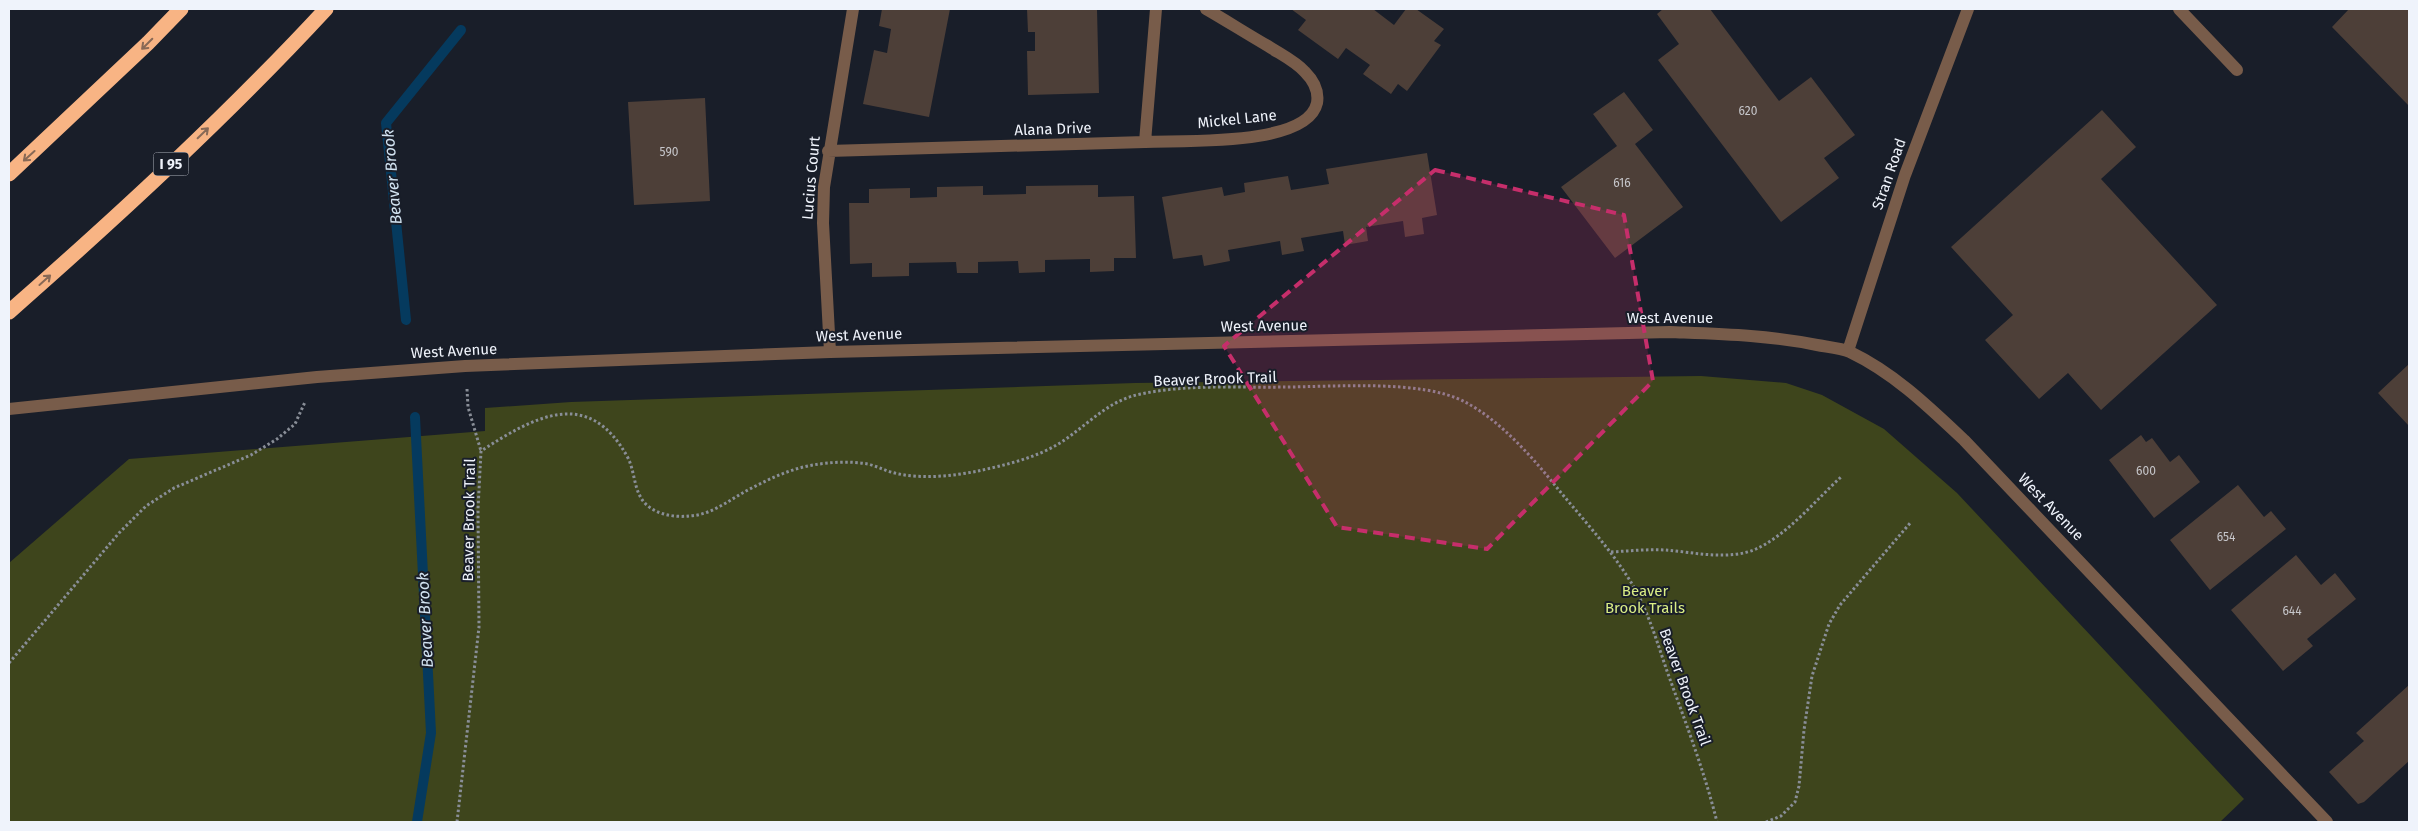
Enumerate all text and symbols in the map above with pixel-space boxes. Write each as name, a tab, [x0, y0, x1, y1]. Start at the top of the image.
one-way arrow	[141, 38, 153, 50]
house number: 620	[1739, 104, 1758, 118]
street label: Mickel Lane	[1196, 106, 1278, 132]
street label: Alana Drive	[1014, 119, 1092, 139]
one-way arrow	[196, 127, 209, 139]
water label: Beaver Brook	[378, 128, 406, 225]
street label: Lucius Court	[798, 135, 824, 221]
street label: Stran Road	[1868, 136, 1910, 212]
house number: 590	[660, 145, 679, 159]
one-way arrow	[23, 150, 36, 162]
road number: I 95	[154, 152, 188, 175]
house number: 616	[1613, 176, 1631, 190]
one-way arrow	[39, 274, 52, 286]
street label: West Avenue	[1627, 309, 1713, 327]
street label: West Avenue	[1221, 316, 1307, 336]
street label: West Avenue	[815, 324, 903, 346]
street label: West Avenue	[410, 340, 498, 362]
street label: Beaver Brook Trail	[1153, 368, 1278, 390]
street label: Beaver Brook Trail	[459, 458, 479, 582]
house number: 600	[2136, 464, 2156, 478]
street label: West Avenue	[2014, 470, 2088, 544]
house number: 654	[2217, 530, 2236, 544]
water label: Beaver Brook	[413, 572, 437, 668]
park label: Beaver Brook Trails	[1605, 582, 1685, 617]
house number: 644	[2282, 604, 2302, 618]
street label: Beaver Brook Trail	[1655, 626, 1715, 749]

